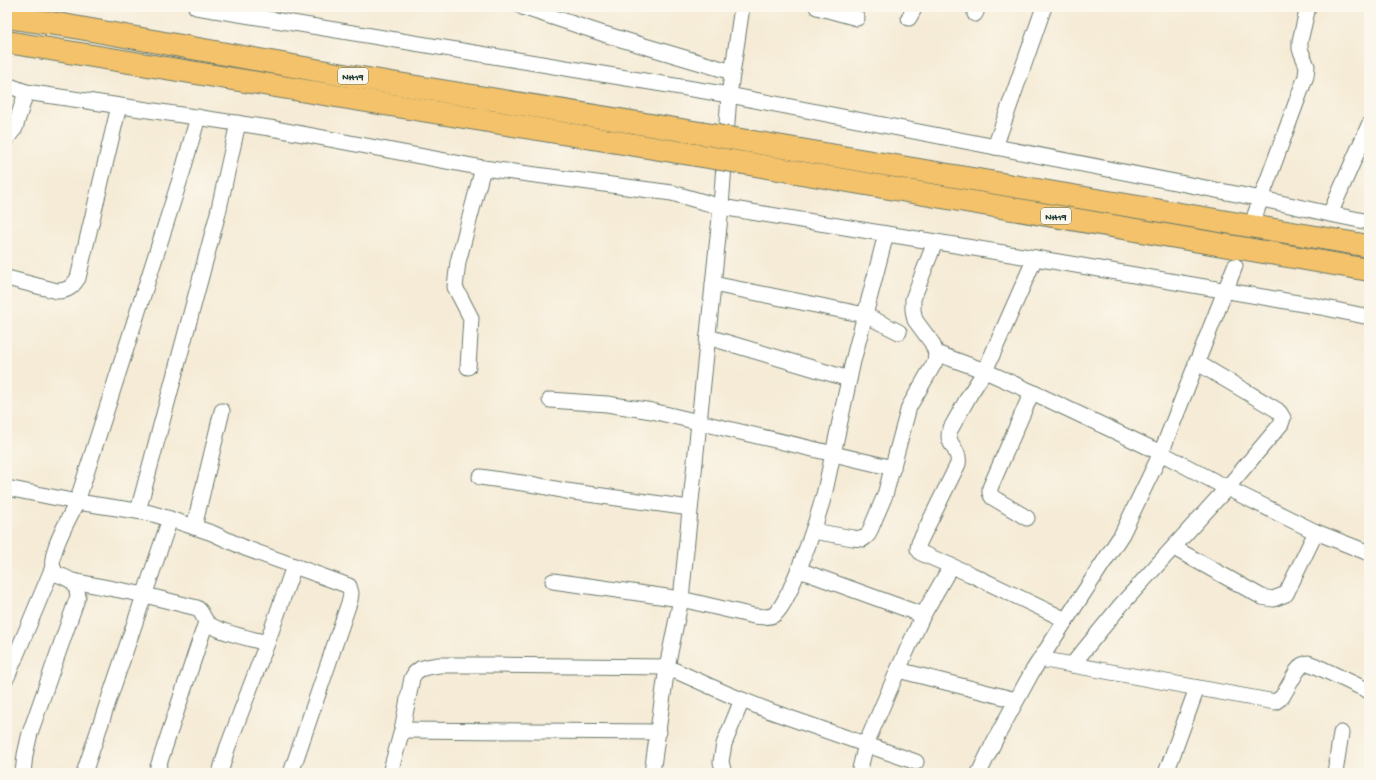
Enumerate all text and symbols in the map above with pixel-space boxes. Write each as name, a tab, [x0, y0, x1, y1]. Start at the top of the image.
road number: NH19	[338, 68, 368, 84]
road number: NH19	[1041, 208, 1071, 224]

